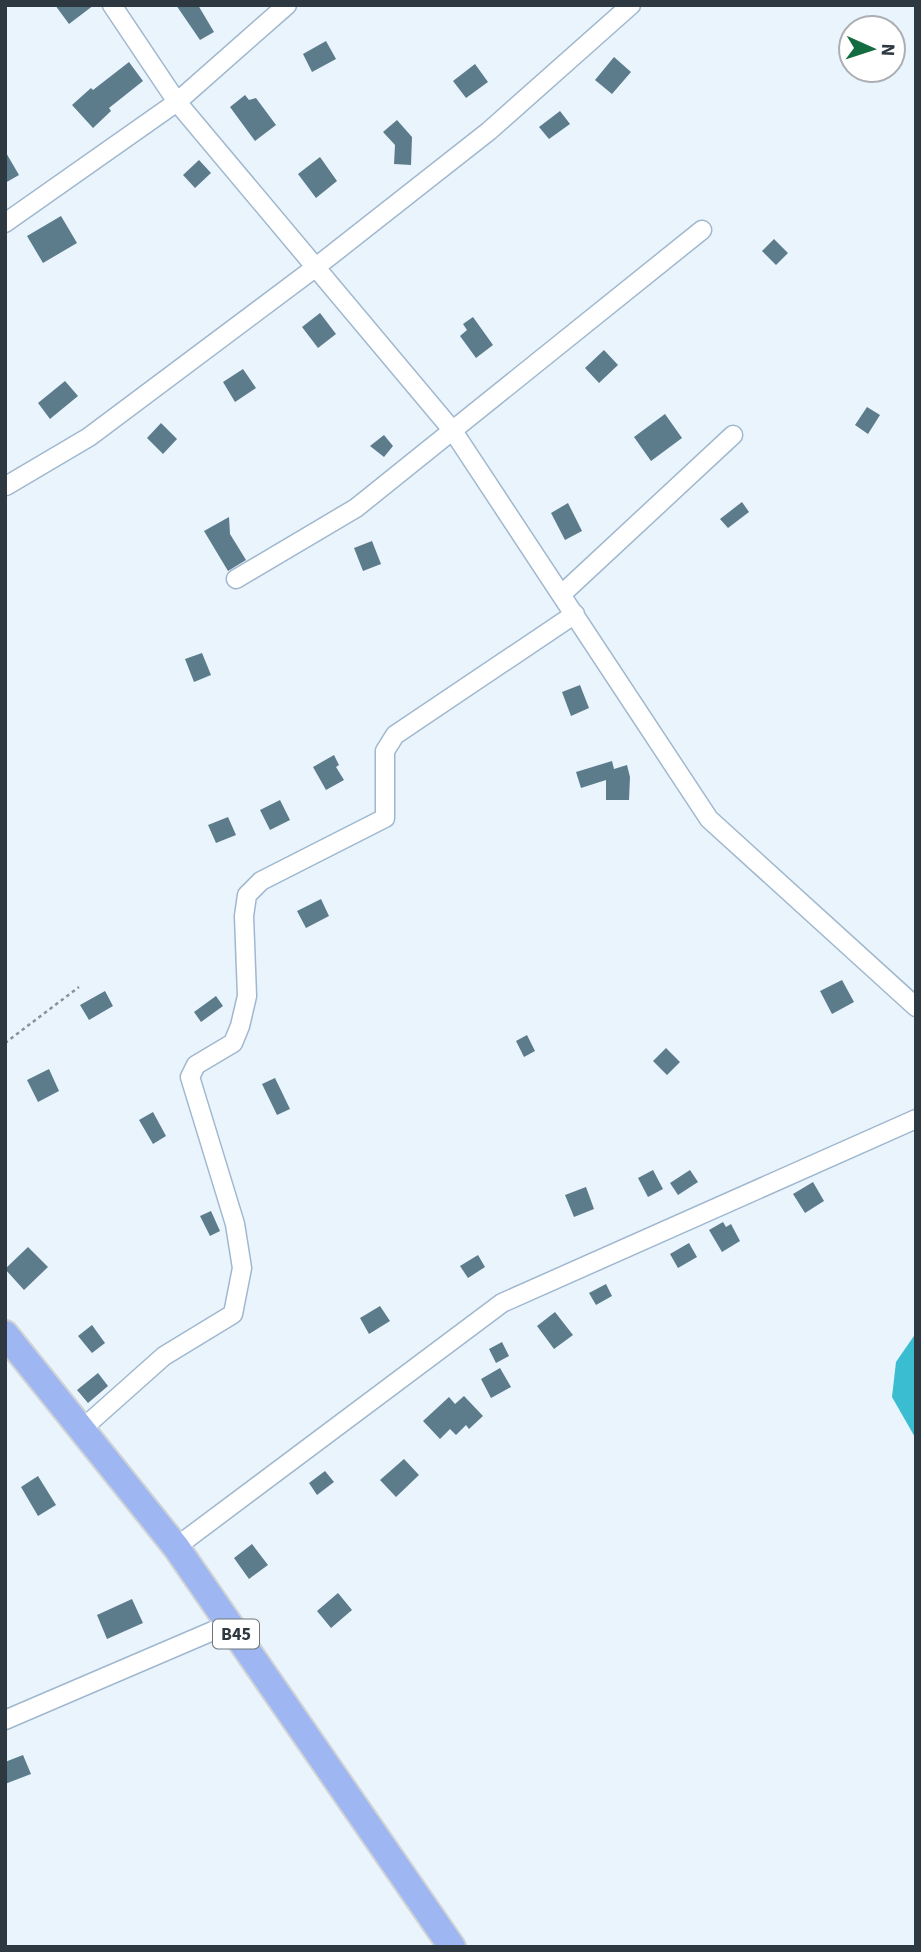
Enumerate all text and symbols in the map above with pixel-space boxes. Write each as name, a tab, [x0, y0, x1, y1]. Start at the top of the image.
north arrow	[837, 14, 907, 84]
text: N	[874, 43, 901, 57]
road number: B45	[213, 1619, 259, 1648]

